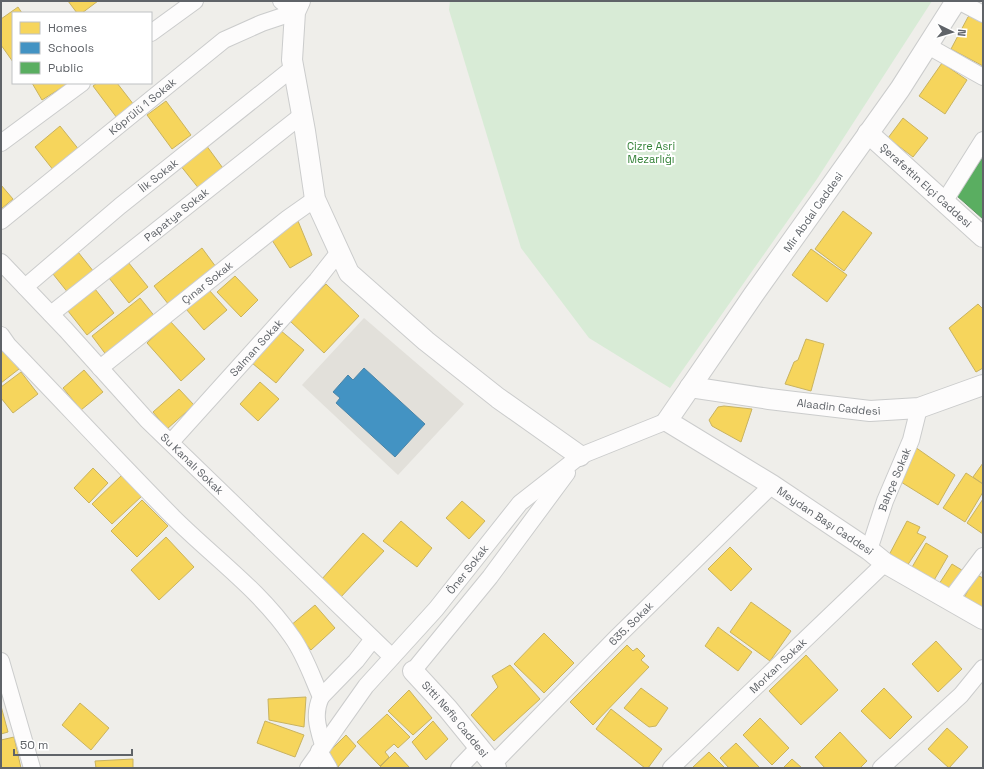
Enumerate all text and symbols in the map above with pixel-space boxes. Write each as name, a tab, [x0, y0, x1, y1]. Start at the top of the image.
legend	[12, 12, 152, 84]
north arrow	[932, 12, 972, 52]
text: Homes	[48, 20, 87, 36]
text: N	[955, 29, 969, 37]
text: Schools	[48, 40, 94, 56]
text: Public	[48, 60, 83, 76]
street label: Köprülü 1 Sokak	[106, 75, 179, 138]
park label: Cizre Asri Mezarlığı	[627, 139, 675, 166]
street label: Şerafettin Elçi Caddesi	[877, 140, 975, 231]
street label: İlk Sokak	[136, 156, 181, 195]
street label: Mir Abdal Caddesi	[780, 169, 846, 255]
street label: Papatya Sokak	[141, 185, 212, 244]
street label: Çınar Sokak	[179, 258, 236, 307]
street label: Salman Sokak	[226, 316, 286, 379]
street label: Alaadin Caddesi	[796, 395, 881, 418]
street label: Su Kanalı Sokak	[158, 430, 227, 497]
street label: Bahçe Sokak	[875, 445, 914, 513]
street label: Meydan Başı Caddesi	[774, 483, 877, 558]
street label: Öner Sokak	[443, 542, 491, 597]
street label: 635. Sokak	[606, 598, 656, 648]
street label: Morkan Sokak	[746, 635, 809, 696]
street label: Sitti Nefis Caddesi	[419, 678, 492, 760]
scale bar	[14, 731, 132, 757]
text: 50 m	[20, 737, 48, 753]

